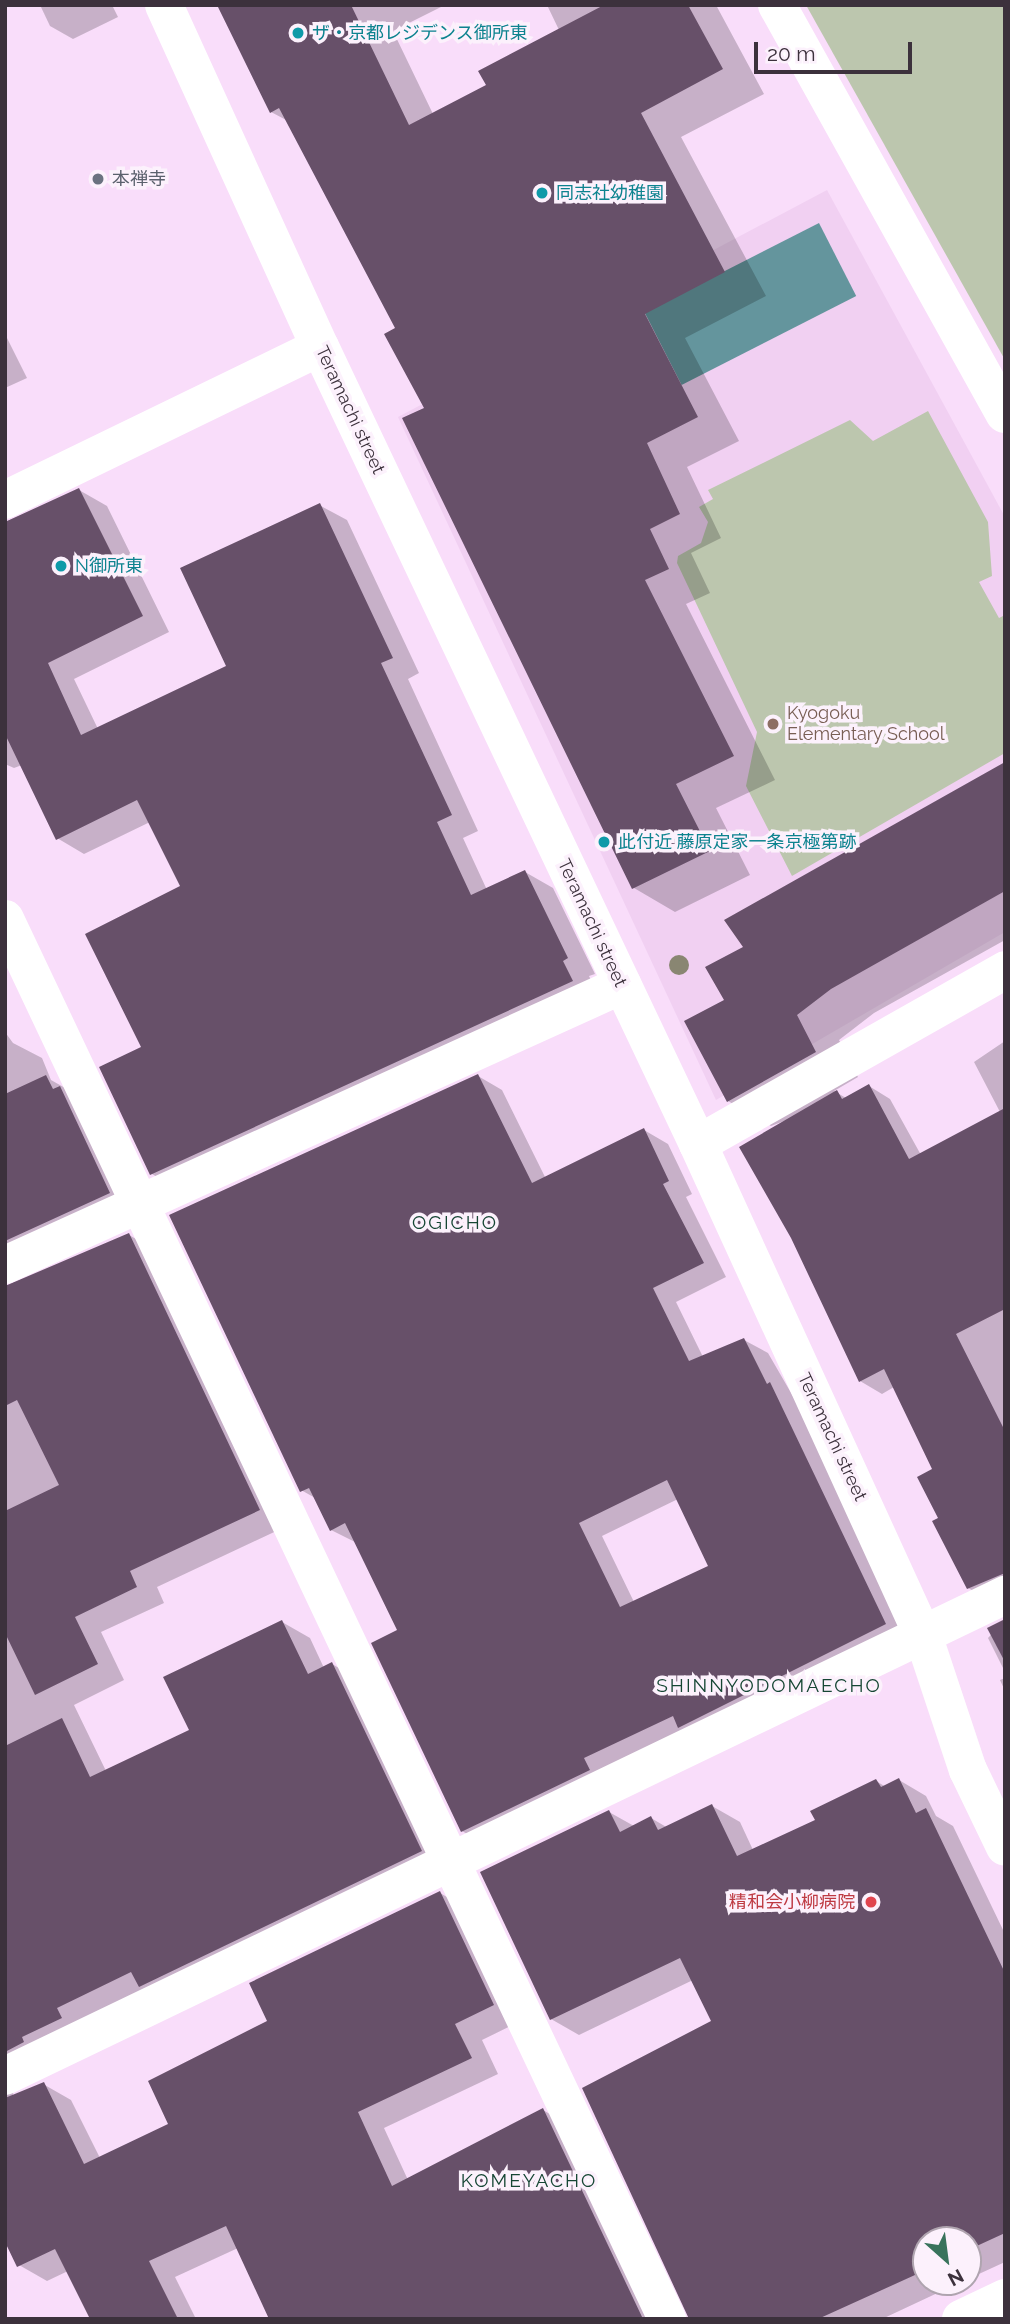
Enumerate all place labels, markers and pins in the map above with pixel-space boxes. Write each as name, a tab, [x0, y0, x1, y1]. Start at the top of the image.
place label: ザ・京都レジデンス御所東	[312, 22, 528, 44]
marker: ザ・京都レジデンス御所東	[290, 25, 306, 41]
place label: 本禅寺	[112, 168, 166, 190]
marker: 本禅寺	[90, 171, 106, 187]
place label: 同志社幼稚園	[556, 182, 664, 204]
marker: 同志社幼稚園	[534, 185, 550, 201]
place label: N御所東	[75, 555, 143, 577]
marker: N御所東	[53, 558, 69, 574]
place label: Kyogoku Elementary School	[787, 703, 945, 746]
marker: Kyogoku Elementary School	[765, 716, 781, 732]
place label: 此付近 藤原定家一条京極第跡	[618, 831, 857, 853]
marker: 此付近 藤原定家一条京極第跡	[596, 834, 612, 850]
place label: 精和会小柳病院	[729, 1891, 855, 1913]
marker: 精和会小柳病院	[861, 1892, 881, 1912]

